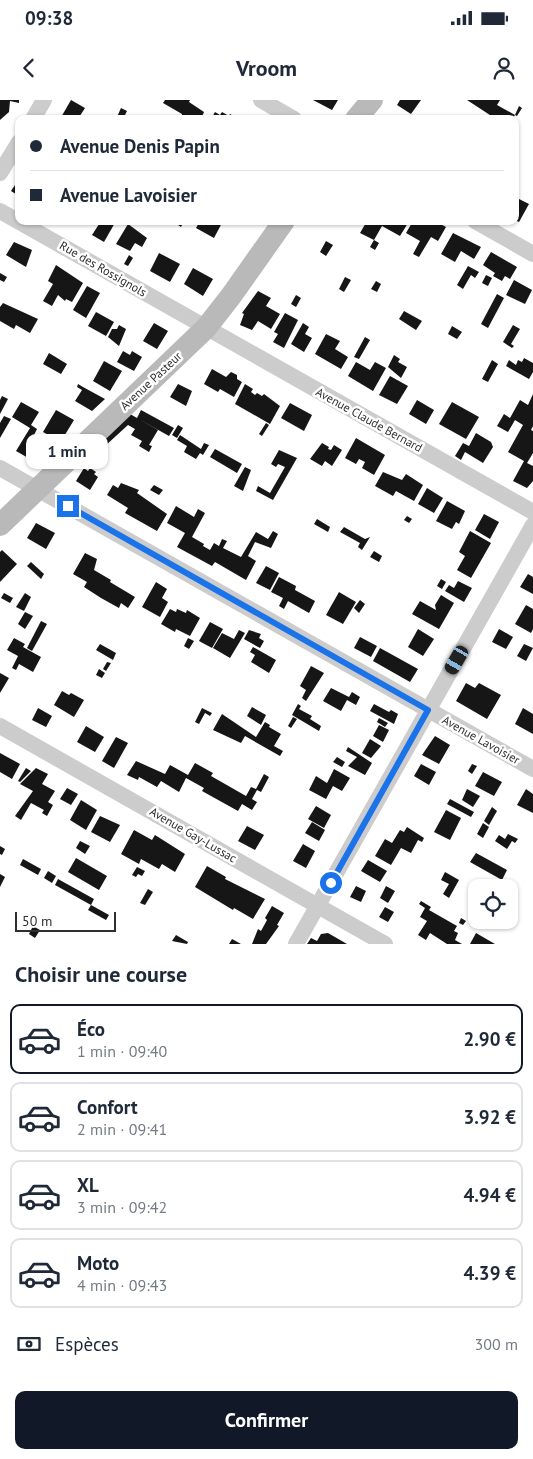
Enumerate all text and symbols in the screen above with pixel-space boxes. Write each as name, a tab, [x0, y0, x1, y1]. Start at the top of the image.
text: 09:38	[25, 6, 73, 30]
icon: back	[15, 54, 43, 82]
text: Vroom	[236, 54, 297, 82]
icon: person	[490, 54, 518, 82]
text: Avenue Denis Papin	[60, 134, 220, 158]
text: Avenue Lavoisier	[60, 183, 197, 207]
street label: Rue des Rossignols	[57, 238, 149, 300]
street label: Avenue Pasteur	[117, 348, 185, 413]
street label: Avenue Claude Bernard	[313, 384, 425, 455]
callout: 1 min	[27, 434, 109, 468]
text: 1 min	[47, 441, 87, 461]
route end	[57, 495, 79, 517]
car	[443, 643, 470, 677]
street label: Avenue Lavoisier	[440, 712, 523, 767]
street label: Avenue Gay-Lussac	[147, 804, 240, 866]
route start	[320, 872, 342, 894]
map controls	[468, 879, 518, 929]
button: locate	[468, 879, 518, 929]
scale bar	[15, 909, 116, 932]
text: 50 m	[22, 912, 52, 930]
text: Choisir une course	[15, 960, 187, 988]
icon: car	[17, 1017, 62, 1062]
text: Éco	[77, 1017, 105, 1041]
text: 2.90 €	[463, 1027, 516, 1051]
text: 1 min · 09:40	[77, 1041, 167, 1061]
icon: car	[17, 1095, 62, 1140]
text: Confort	[77, 1095, 138, 1119]
text: 3.92 €	[463, 1105, 516, 1129]
text: 2 min · 09:41	[77, 1119, 167, 1139]
icon: car	[17, 1173, 62, 1218]
text: XL	[77, 1173, 99, 1197]
text: 4.94 €	[463, 1183, 516, 1207]
text: 3 min · 09:42	[77, 1197, 167, 1217]
icon: car	[17, 1251, 62, 1296]
text: Moto	[77, 1251, 119, 1275]
text: 4.39 €	[463, 1261, 516, 1285]
text: 4 min · 09:43	[77, 1275, 167, 1295]
icon: cash	[15, 1330, 43, 1358]
text: Espèces	[55, 1332, 119, 1356]
text: 300 m	[475, 1334, 518, 1354]
button: Confirmer	[15, 1391, 518, 1449]

